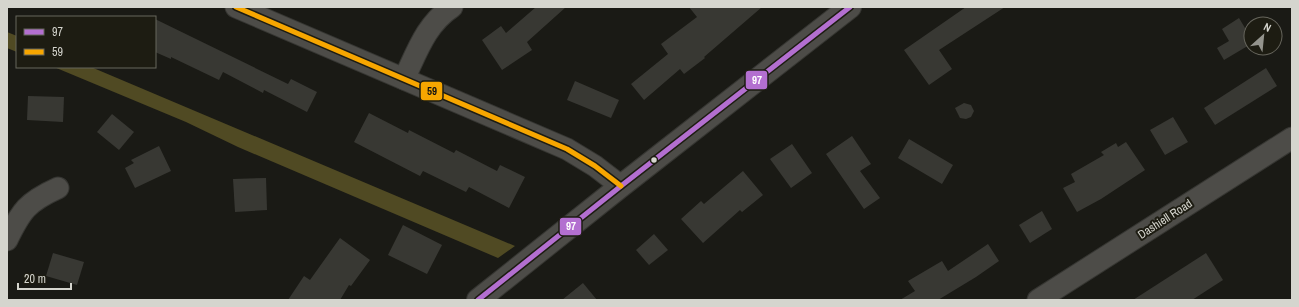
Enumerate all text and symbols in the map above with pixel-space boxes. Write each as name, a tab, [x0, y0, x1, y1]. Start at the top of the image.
legend	[16, 16, 156, 68]
north arrow	[1243, 16, 1283, 56]
text: N	[1261, 19, 1274, 35]
text: 97	[52, 24, 63, 40]
text: 59	[52, 44, 63, 60]
line badge: 97	[745, 70, 768, 90]
text: 97	[752, 73, 762, 87]
line badge: 59	[420, 81, 443, 101]
text: 59	[427, 84, 437, 98]
unlabelled marker	[649, 155, 659, 165]
street label: Dashiell Road	[1135, 195, 1195, 243]
line badge: 97	[559, 217, 582, 236]
text: 97	[566, 219, 576, 233]
scale bar	[18, 265, 71, 291]
text: 20 m	[24, 271, 46, 287]

